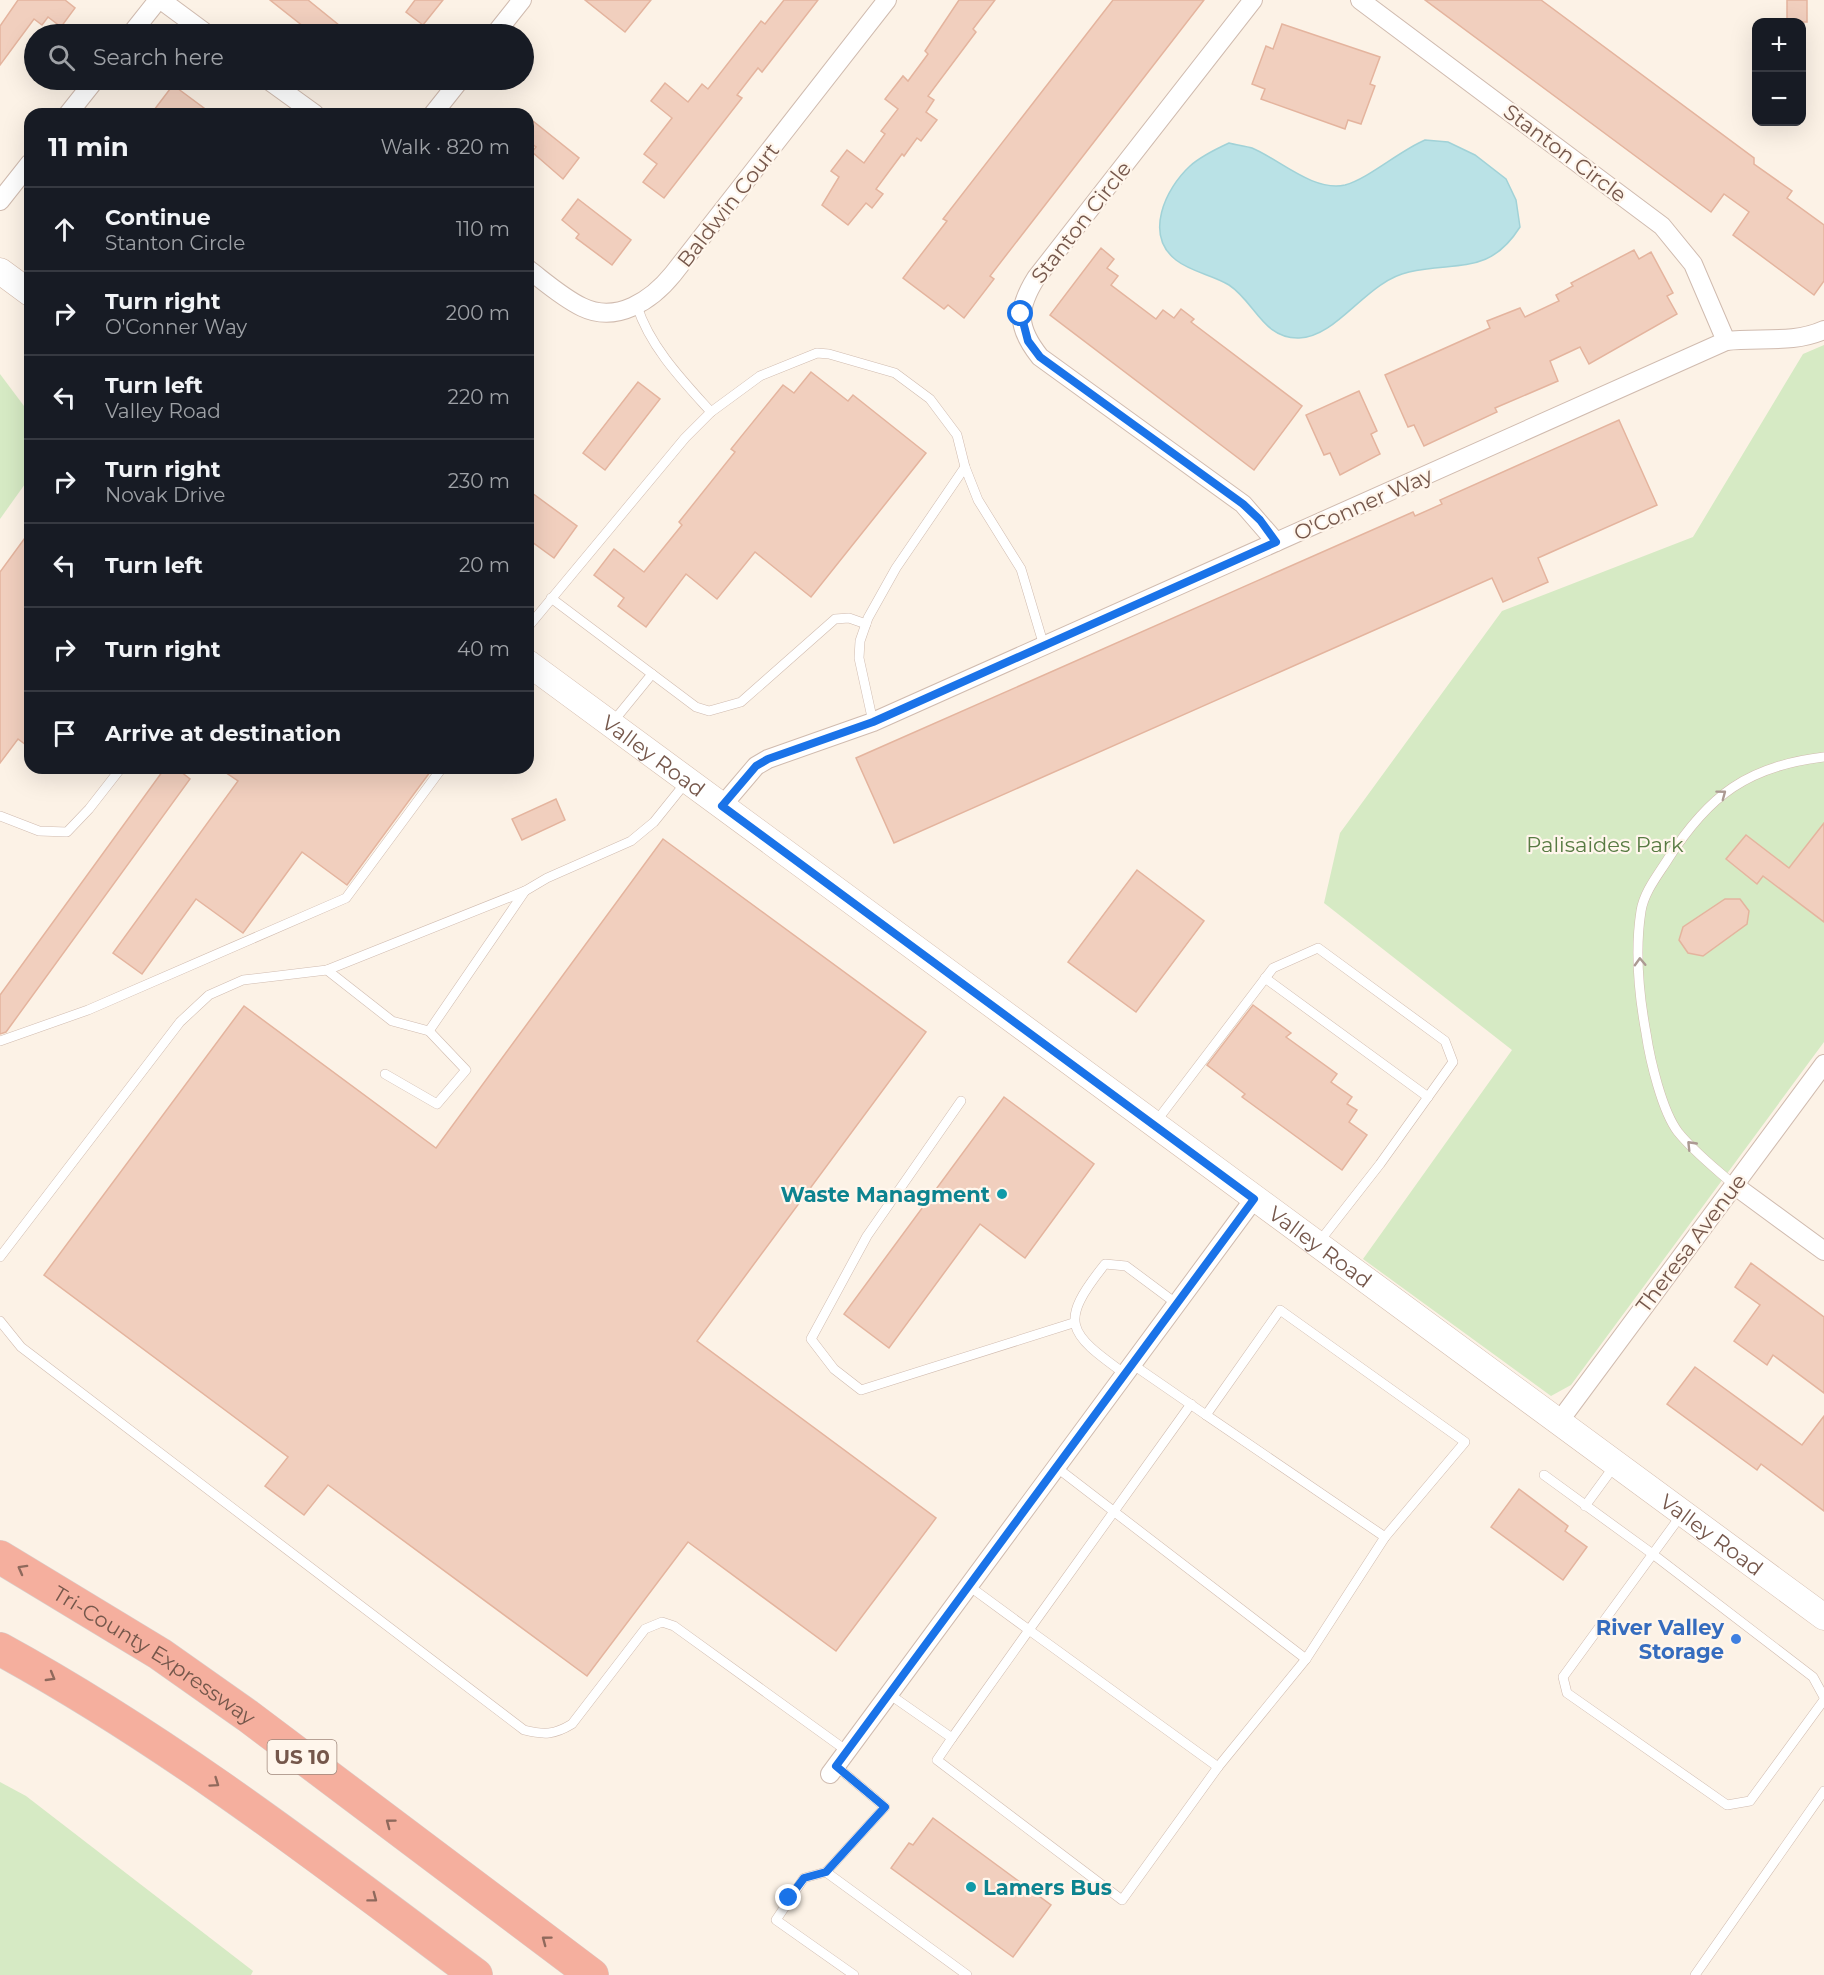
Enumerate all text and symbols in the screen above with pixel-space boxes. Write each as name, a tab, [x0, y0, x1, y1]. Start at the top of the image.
map controls	[1752, 18, 1806, 126]
button: +	[1752, 18, 1806, 72]
search box	[24, 24, 534, 90]
icon: search	[45, 41, 78, 74]
text: Search here	[93, 44, 224, 71]
button: −	[1752, 72, 1806, 126]
street label: Stanton Circle	[1499, 99, 1631, 207]
text: 11 min	[48, 131, 129, 163]
text: Walk · 820 m	[380, 135, 510, 159]
street label: Baldwin Court	[672, 138, 784, 272]
street label: Stanton Circle	[1026, 156, 1136, 288]
text: Continue	[105, 204, 211, 231]
icon: ahead	[48, 213, 81, 246]
text: 110 m	[456, 217, 510, 241]
text: Stanton Circle	[105, 231, 245, 255]
text: Turn right	[105, 288, 220, 315]
icon: right	[48, 297, 81, 330]
route start	[1007, 300, 1033, 326]
text: 200 m	[446, 301, 510, 325]
text: O'Conner Way	[105, 315, 247, 339]
text: Turn left	[105, 372, 203, 399]
icon: left	[48, 381, 81, 414]
text: 220 m	[448, 385, 510, 409]
text: Valley Road	[105, 399, 221, 423]
text: Turn right	[105, 456, 220, 483]
street label: O'Conner Way	[1290, 462, 1437, 546]
icon: right	[48, 465, 81, 498]
text: 230 m	[448, 469, 510, 493]
text: Novak Drive	[105, 483, 225, 507]
icon: left	[48, 549, 81, 582]
text: Turn left	[105, 552, 203, 579]
text: 20 m	[459, 553, 510, 577]
icon: right	[48, 633, 81, 666]
text: Turn right	[105, 636, 220, 663]
text: 40 m	[457, 637, 510, 661]
street label: Valley Road	[597, 709, 710, 802]
icon: arrive	[48, 717, 81, 750]
text: Arrive at destination	[105, 720, 341, 747]
one-way arrow	[1715, 790, 1726, 801]
park label: Palisaides Park	[1526, 832, 1684, 857]
one-way arrow	[1634, 957, 1646, 966]
one-way arrow	[1688, 1142, 1699, 1153]
street label: Theresa Avenue	[1631, 1169, 1751, 1317]
place label: Waste Managment	[780, 1182, 990, 1207]
marker: Waste Managment	[995, 1187, 1009, 1201]
street label: Valley Road	[1264, 1200, 1377, 1292]
street label: Valley Road	[1655, 1488, 1768, 1581]
one-way arrow	[18, 1565, 28, 1576]
street label: Tri-County Expressway	[49, 1580, 261, 1730]
place label: River Valley Storage	[1596, 1615, 1724, 1664]
marker: River Valley Storage	[1729, 1632, 1743, 1646]
one-way arrow	[45, 1670, 55, 1682]
road number: US 10	[268, 1740, 336, 1774]
one-way arrow	[209, 1776, 220, 1787]
one-way arrow	[385, 1819, 396, 1830]
place label: Lamers Bus	[983, 1875, 1112, 1900]
marker: Lamers Bus	[964, 1880, 978, 1894]
route end	[775, 1884, 801, 1910]
one-way arrow	[366, 1890, 377, 1901]
one-way arrow	[541, 1936, 552, 1947]

